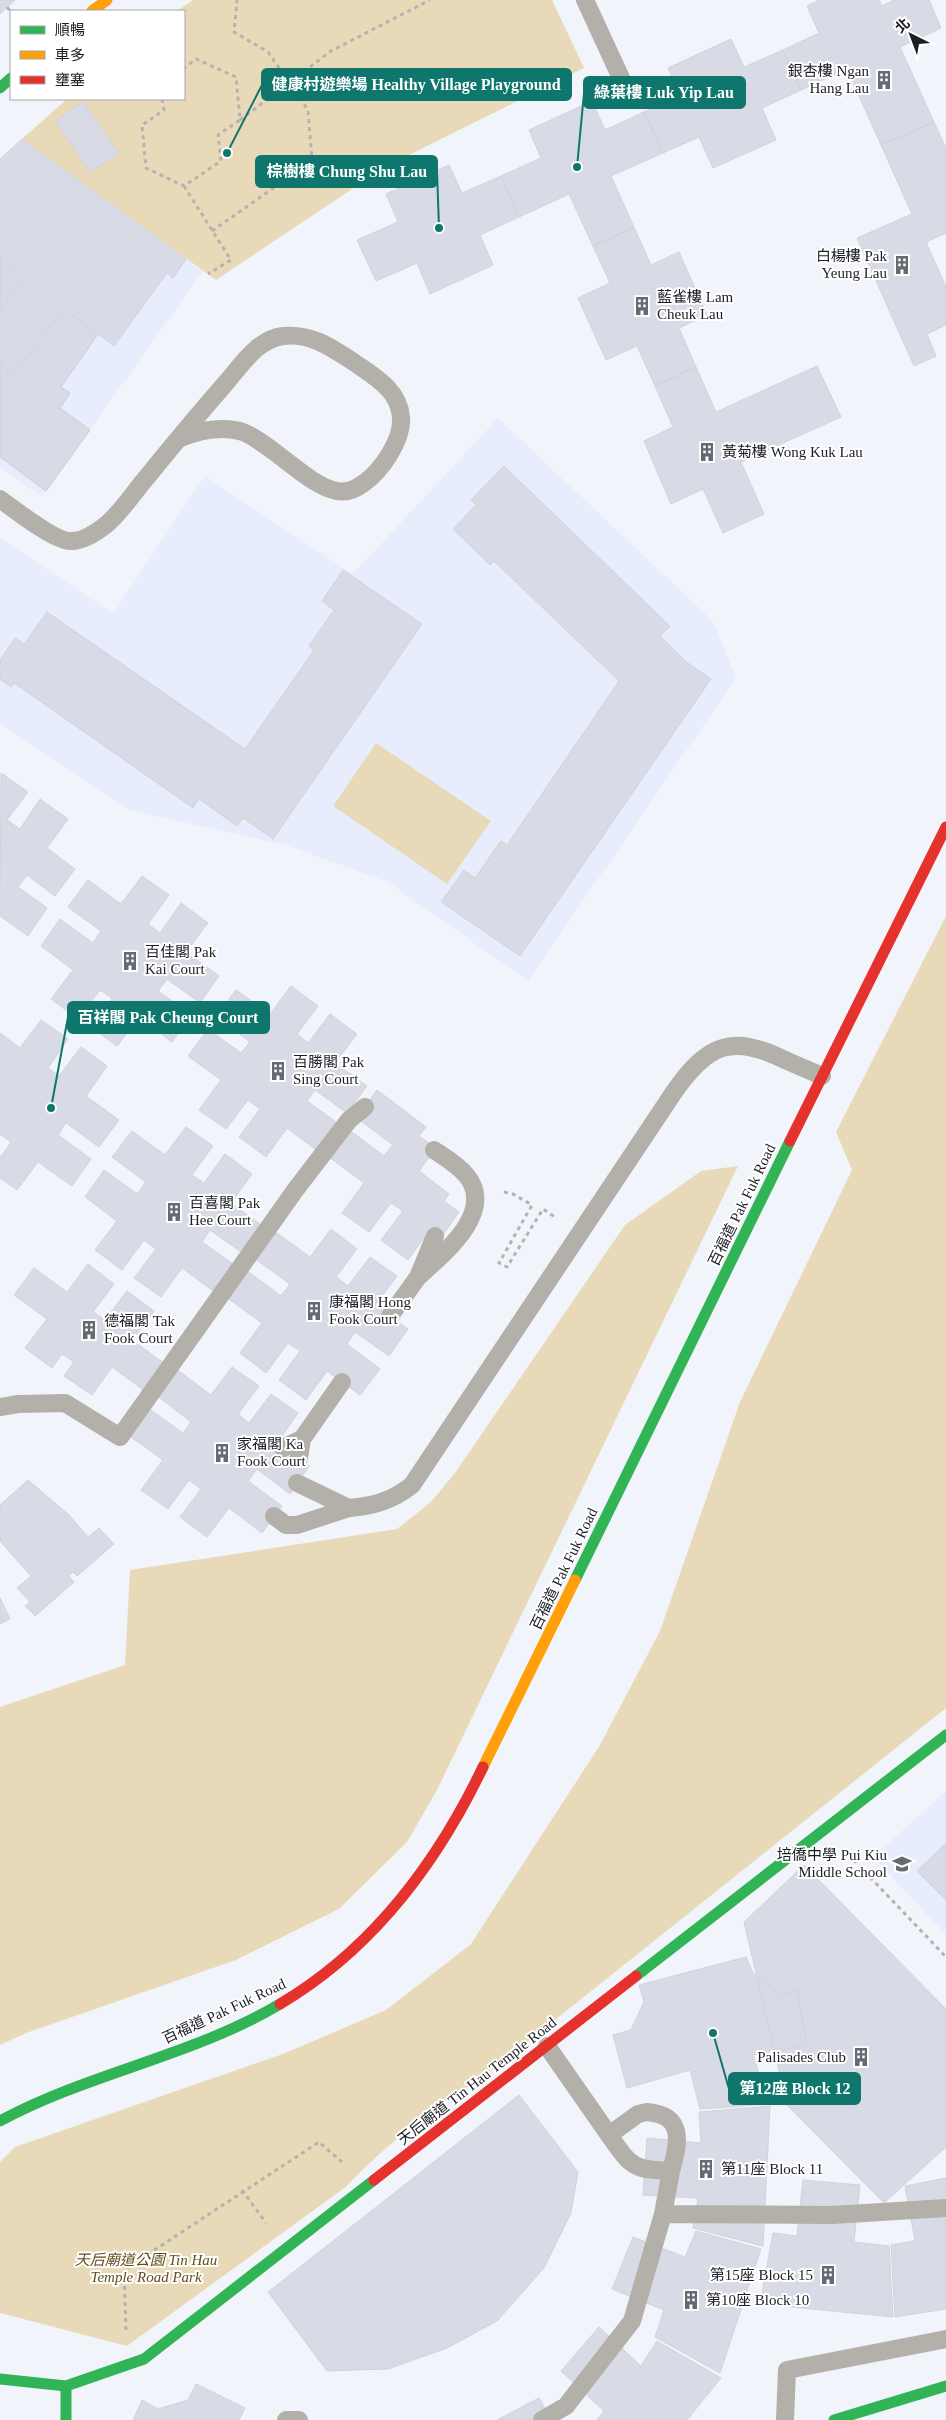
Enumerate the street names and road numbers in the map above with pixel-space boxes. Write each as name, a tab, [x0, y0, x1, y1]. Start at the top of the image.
street label: 百福道 Pak Fuk Road	[705, 1141, 779, 1269]
street label: 百福道 Pak Fuk Road	[527, 1505, 601, 1633]
street label: 百福道 Pak Fuk Road	[160, 1975, 288, 2047]
street label: 天后廟道 Tin Hau Temple Road	[395, 2014, 560, 2148]

